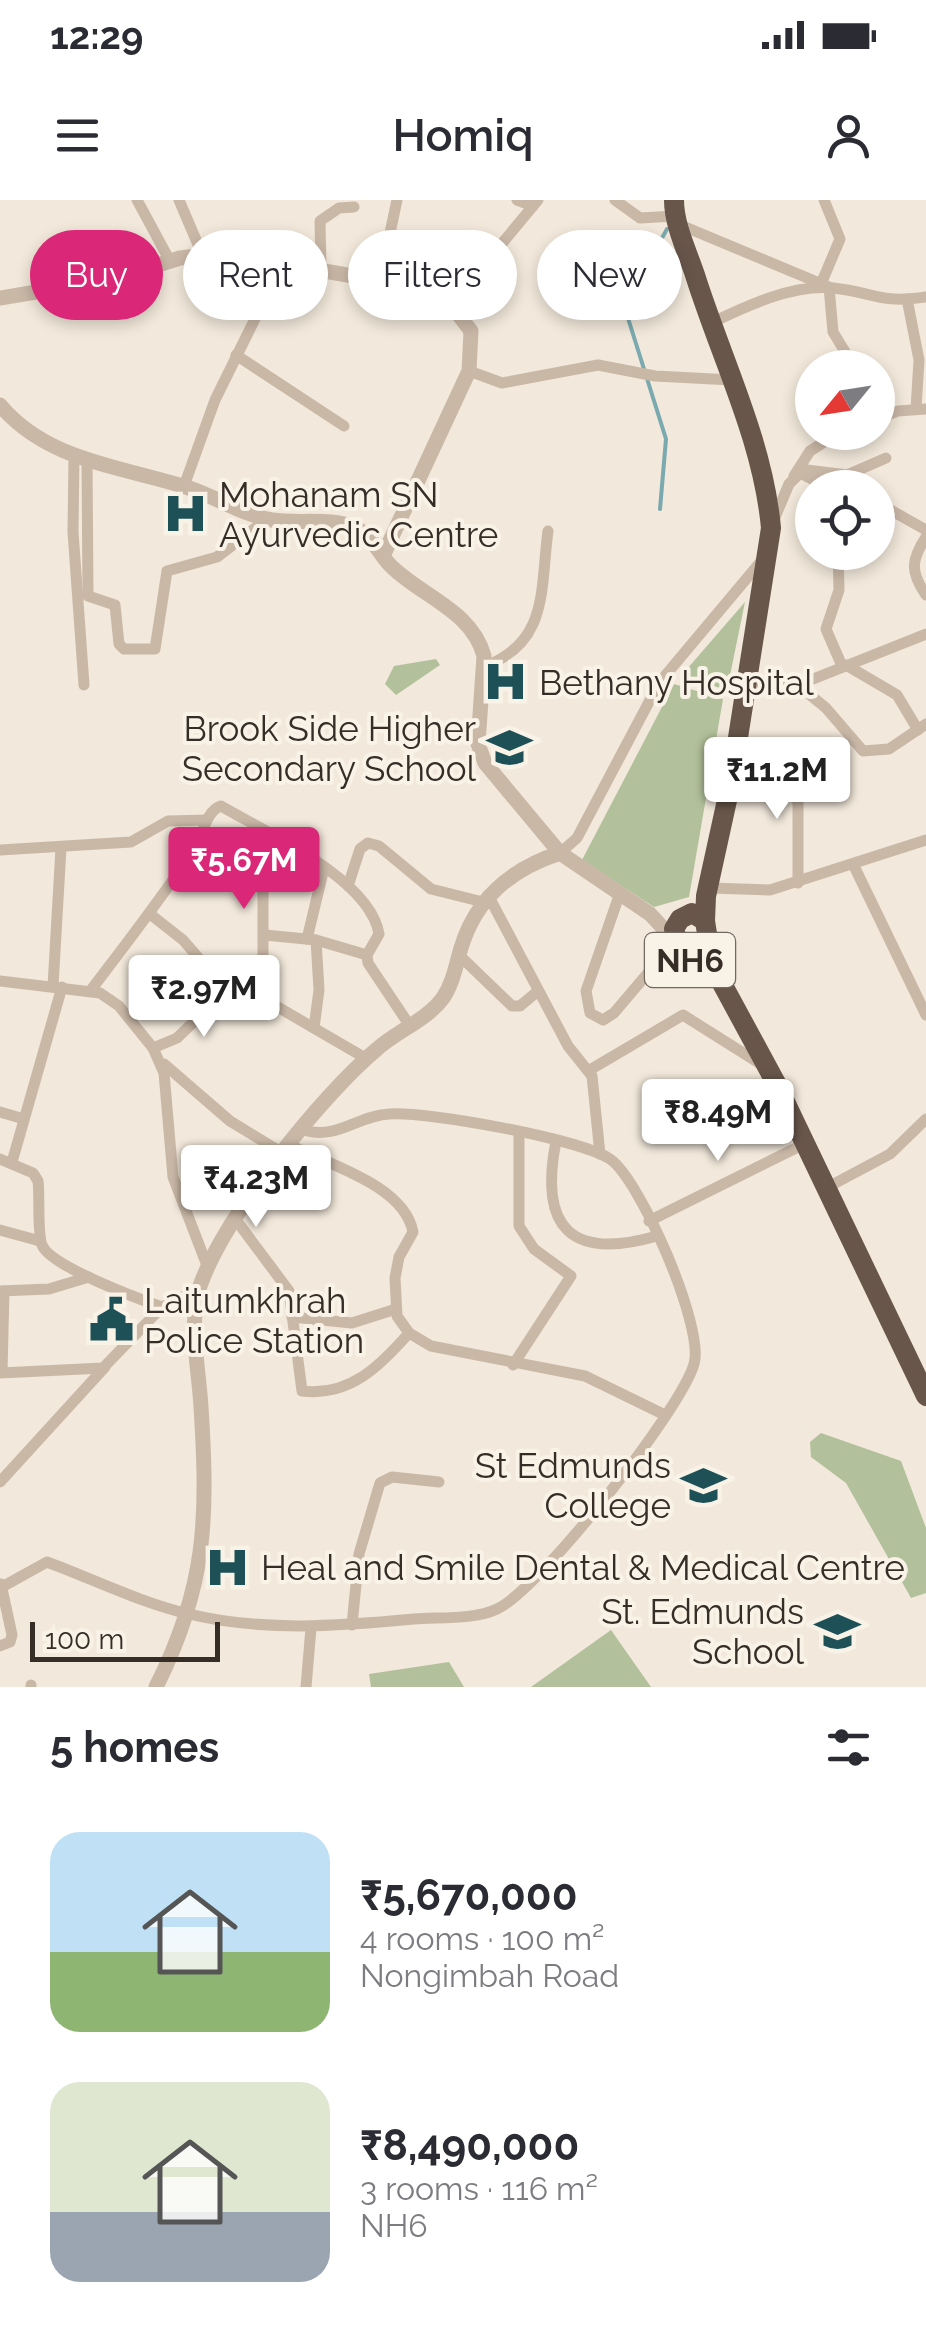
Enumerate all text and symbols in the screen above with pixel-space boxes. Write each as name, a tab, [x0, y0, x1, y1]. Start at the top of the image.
text: 12:29	[50, 13, 143, 58]
icon: menu	[50, 108, 105, 163]
icon: person	[821, 108, 876, 163]
text: Homiq	[393, 109, 534, 162]
chip: Buy	[30, 230, 163, 320]
chip: Rent	[183, 230, 328, 320]
chip: Filters	[348, 230, 517, 320]
chip: New	[537, 230, 682, 320]
north arrow	[795, 350, 895, 450]
map controls	[795, 350, 895, 570]
button: locate	[795, 470, 895, 570]
place label: Mohanam SN Ayurvedic Centre	[219, 474, 498, 555]
hospital icon: Mohanam SN Ayurvedic Centre	[162, 490, 210, 538]
hospital icon: Bethany Hospital	[482, 658, 530, 706]
place label: Bethany Hospital	[539, 662, 814, 703]
place label: Brook Side Higher Secondary School	[182, 708, 476, 789]
school or university icon: Brook Side Higher Secondary School	[485, 724, 533, 772]
pin: ₹11.2M	[696, 737, 858, 822]
text: ₹11.2M	[726, 751, 828, 788]
pin: ₹5.67M	[163, 827, 325, 912]
text: ₹5.67M	[190, 841, 298, 878]
road number: NH6	[645, 933, 735, 987]
pin: ₹2.97M	[123, 955, 285, 1040]
text: ₹2.97M	[151, 969, 257, 1006]
pin: ₹8.49M	[637, 1079, 799, 1164]
text: ₹8.49M	[664, 1093, 772, 1130]
pin: ₹4.23M	[175, 1145, 337, 1230]
text: ₹4.23M	[203, 1159, 309, 1196]
place label: Laitumkhrah Police Station	[144, 1280, 364, 1361]
public building icon: Laitumkhrah Police Station	[87, 1296, 135, 1344]
place label: St Edmunds College	[475, 1445, 671, 1526]
school or university icon: St Edmunds College	[680, 1461, 728, 1509]
hospital icon: Heal and Smile Dental & Medical Centre	[204, 1543, 252, 1591]
place label: Heal and Smile Dental & Medical Centre	[261, 1547, 905, 1588]
place label: St. Edmunds School	[601, 1591, 804, 1672]
school or university icon: St. Edmunds School	[813, 1607, 861, 1655]
scale bar	[30, 1617, 220, 1662]
text: 100 m	[45, 1623, 124, 1656]
icon: filters	[821, 1720, 876, 1775]
text: 5 homes	[50, 1723, 219, 1772]
text: ₹5,670,000	[360, 1871, 577, 1920]
icon: home	[130, 1872, 250, 1992]
text: 4 rooms · 100 m²	[360, 1920, 605, 1957]
text: Nongimbah Road	[360, 1957, 619, 1994]
text: ₹8,490,000	[360, 2121, 579, 2170]
icon: home	[130, 2122, 250, 2242]
text: 3 rooms · 116 m²	[360, 2170, 598, 2207]
text: NH6	[360, 2207, 428, 2244]

